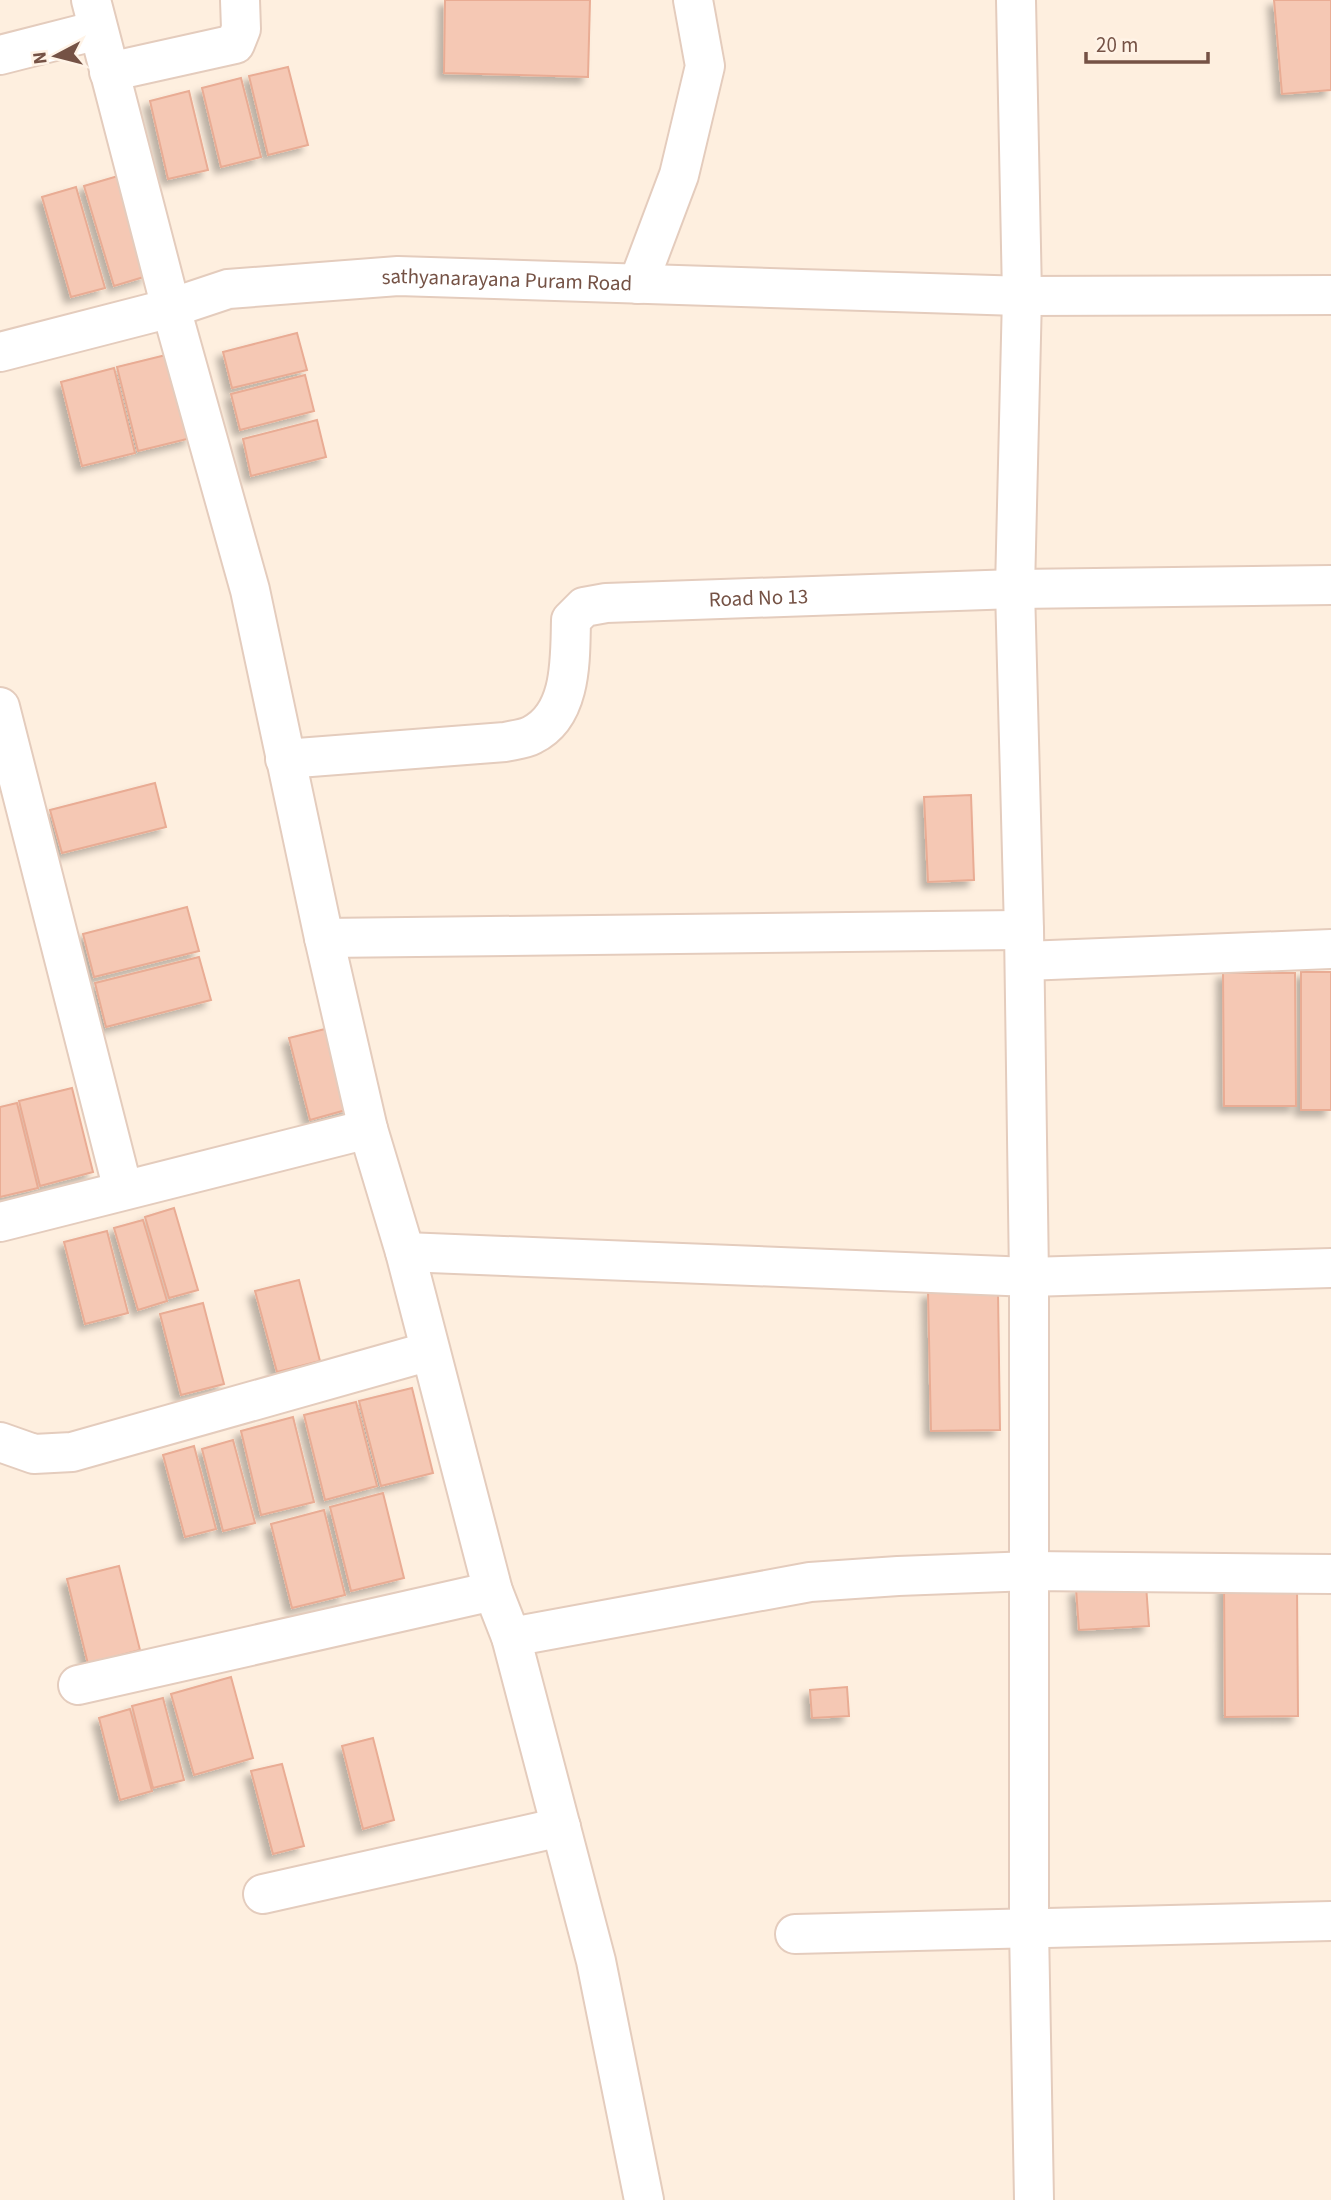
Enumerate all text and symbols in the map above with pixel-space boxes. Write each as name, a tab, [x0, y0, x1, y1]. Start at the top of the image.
north arrow	[21, 21, 91, 91]
scale bar	[1086, 21, 1208, 65]
text: 20 m	[1096, 30, 1138, 60]
text: N	[26, 50, 55, 66]
street label: sathyanarayana Puram Road	[380, 261, 633, 298]
street label: Road No 13	[708, 581, 809, 614]

